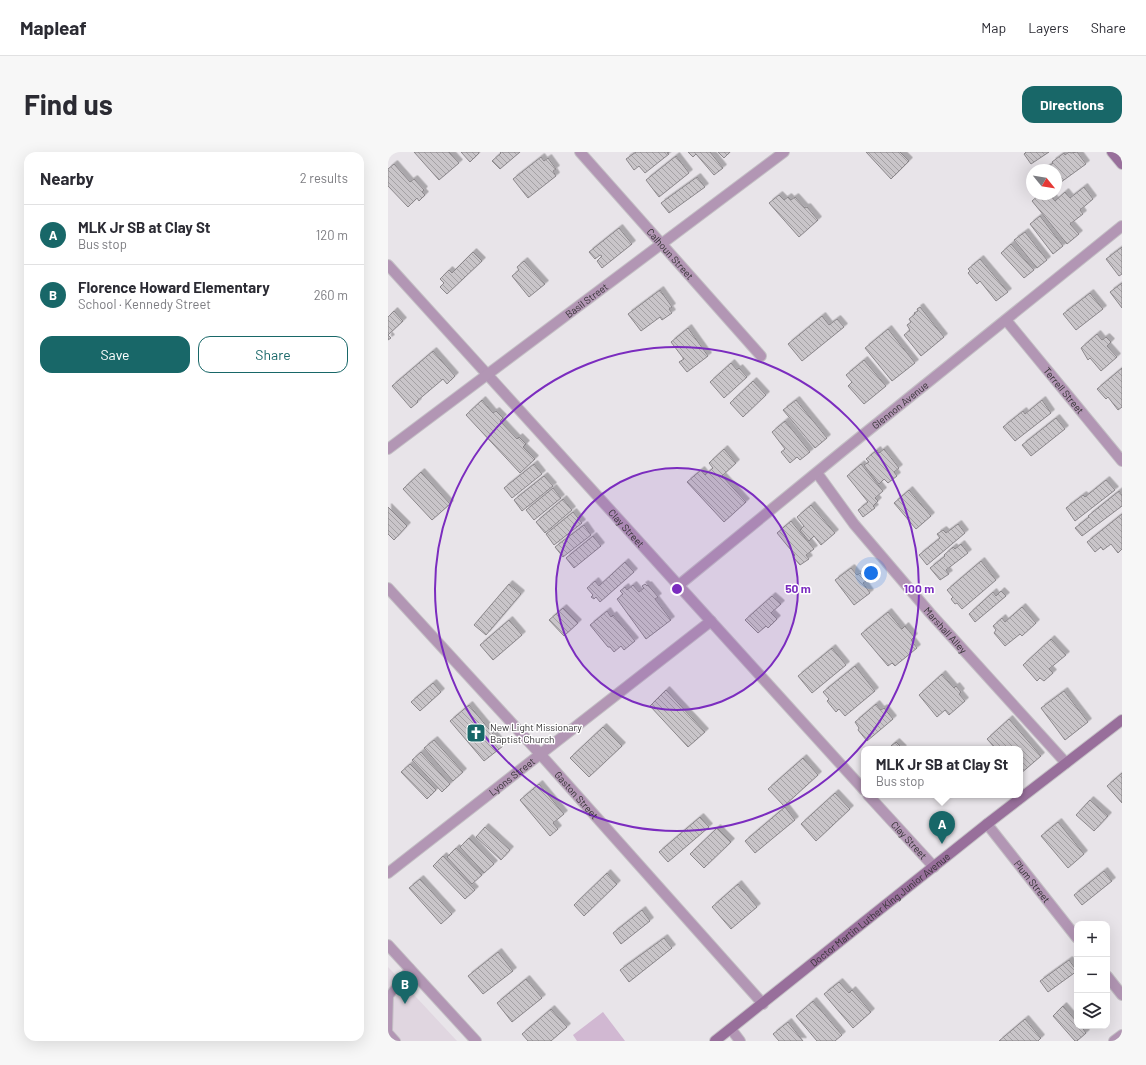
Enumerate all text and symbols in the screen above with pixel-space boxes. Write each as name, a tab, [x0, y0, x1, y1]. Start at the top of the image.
text: Mapleaf	[20, 16, 87, 39]
text: Map	[981, 19, 1006, 36]
text: Layers	[1028, 19, 1069, 36]
text: Share	[1091, 19, 1126, 36]
button: Directions	[1022, 86, 1122, 123]
text: Find us	[24, 87, 113, 121]
north arrow	[1026, 164, 1062, 200]
text: Nearby	[40, 168, 94, 188]
text: 2 results	[300, 170, 348, 186]
text: MLK Jr SB at Clay St	[78, 218, 211, 236]
street label: Calhoun Street	[644, 226, 696, 282]
text: A	[49, 227, 57, 243]
text: 120 m	[316, 227, 348, 243]
text: Bus stop	[78, 236, 127, 252]
text: Florence Howard Elementary	[78, 278, 270, 296]
street label: Basil Street	[563, 280, 610, 320]
text: B	[49, 287, 57, 303]
text: 260 m	[314, 287, 348, 303]
text: School · Kennedy Street	[78, 296, 211, 312]
button: Save	[40, 336, 190, 373]
button: Share	[198, 336, 348, 373]
street label: Terrell Street	[1041, 365, 1087, 416]
street label: Glennon Avenue	[869, 379, 931, 431]
street label: Clay Street	[606, 506, 647, 550]
your location	[861, 563, 881, 583]
text: 50 m	[785, 581, 811, 595]
text: 100 m	[904, 581, 934, 595]
centre of rings	[670, 582, 684, 596]
street label: Marshall Alley	[921, 604, 970, 656]
place label: New Light Missionary Baptist Church	[490, 721, 582, 745]
church icon: New Light Missionary Baptist Church	[465, 722, 487, 744]
popup	[861, 746, 1023, 798]
street label: Lyons Street	[486, 755, 537, 798]
text: MLK Jr SB at Clay St	[876, 755, 1008, 773]
street label: Gaston Street	[552, 769, 601, 821]
text: Bus stop	[876, 773, 925, 789]
pin: A	[929, 811, 955, 844]
street label: Clay Street	[889, 818, 930, 862]
street label: Doctor Martin Luther King Junior Avenue	[808, 850, 952, 969]
street label: Plum Street	[1012, 857, 1053, 905]
map controls	[1074, 921, 1110, 1029]
button: +	[1074, 921, 1110, 957]
button: −	[1074, 957, 1110, 993]
pin: B	[392, 971, 418, 1004]
button: layers	[1074, 993, 1110, 1029]

